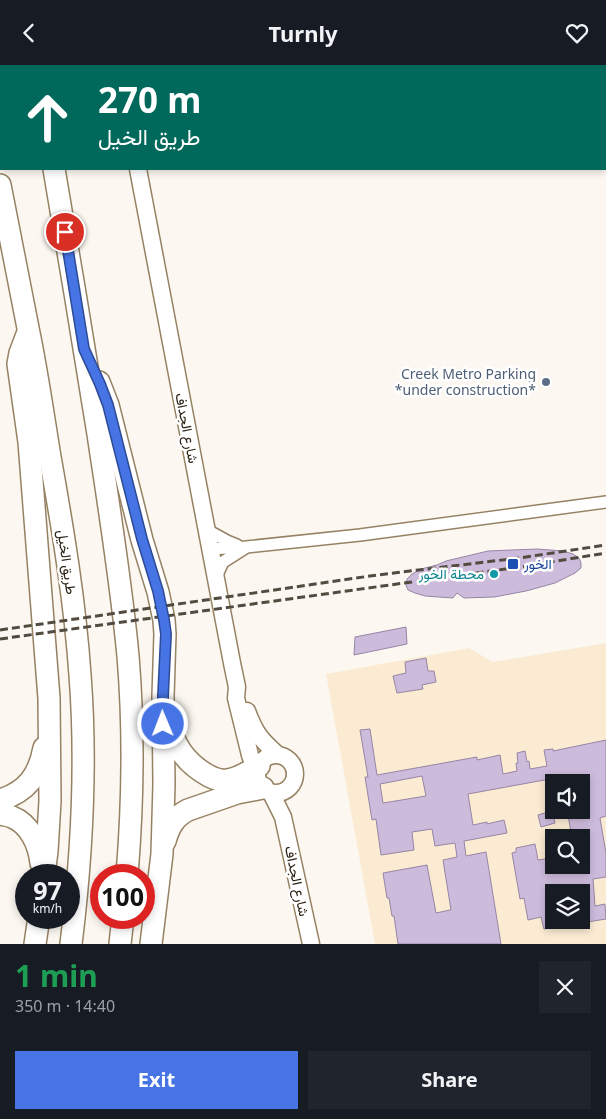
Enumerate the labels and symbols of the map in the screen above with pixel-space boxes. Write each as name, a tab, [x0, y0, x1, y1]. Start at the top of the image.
pin	[44, 211, 86, 253]
place label: Creek Metro Parking *under construction*	[395, 364, 536, 399]
marker: Creek Metro Parking *under construction*	[540, 376, 552, 388]
street label: شارع الجداف	[169, 391, 204, 465]
street label: طريق الخيل	[54, 528, 81, 595]
place label: الخور	[523, 554, 552, 573]
marker: الخور	[506, 557, 520, 571]
place label: محطة الخور	[418, 564, 484, 583]
marker: محطة الخور	[488, 568, 500, 580]
position arrow	[136, 697, 188, 749]
street label: شارع الجداف	[279, 844, 314, 918]
speed limit sign: 100	[90, 864, 155, 929]

